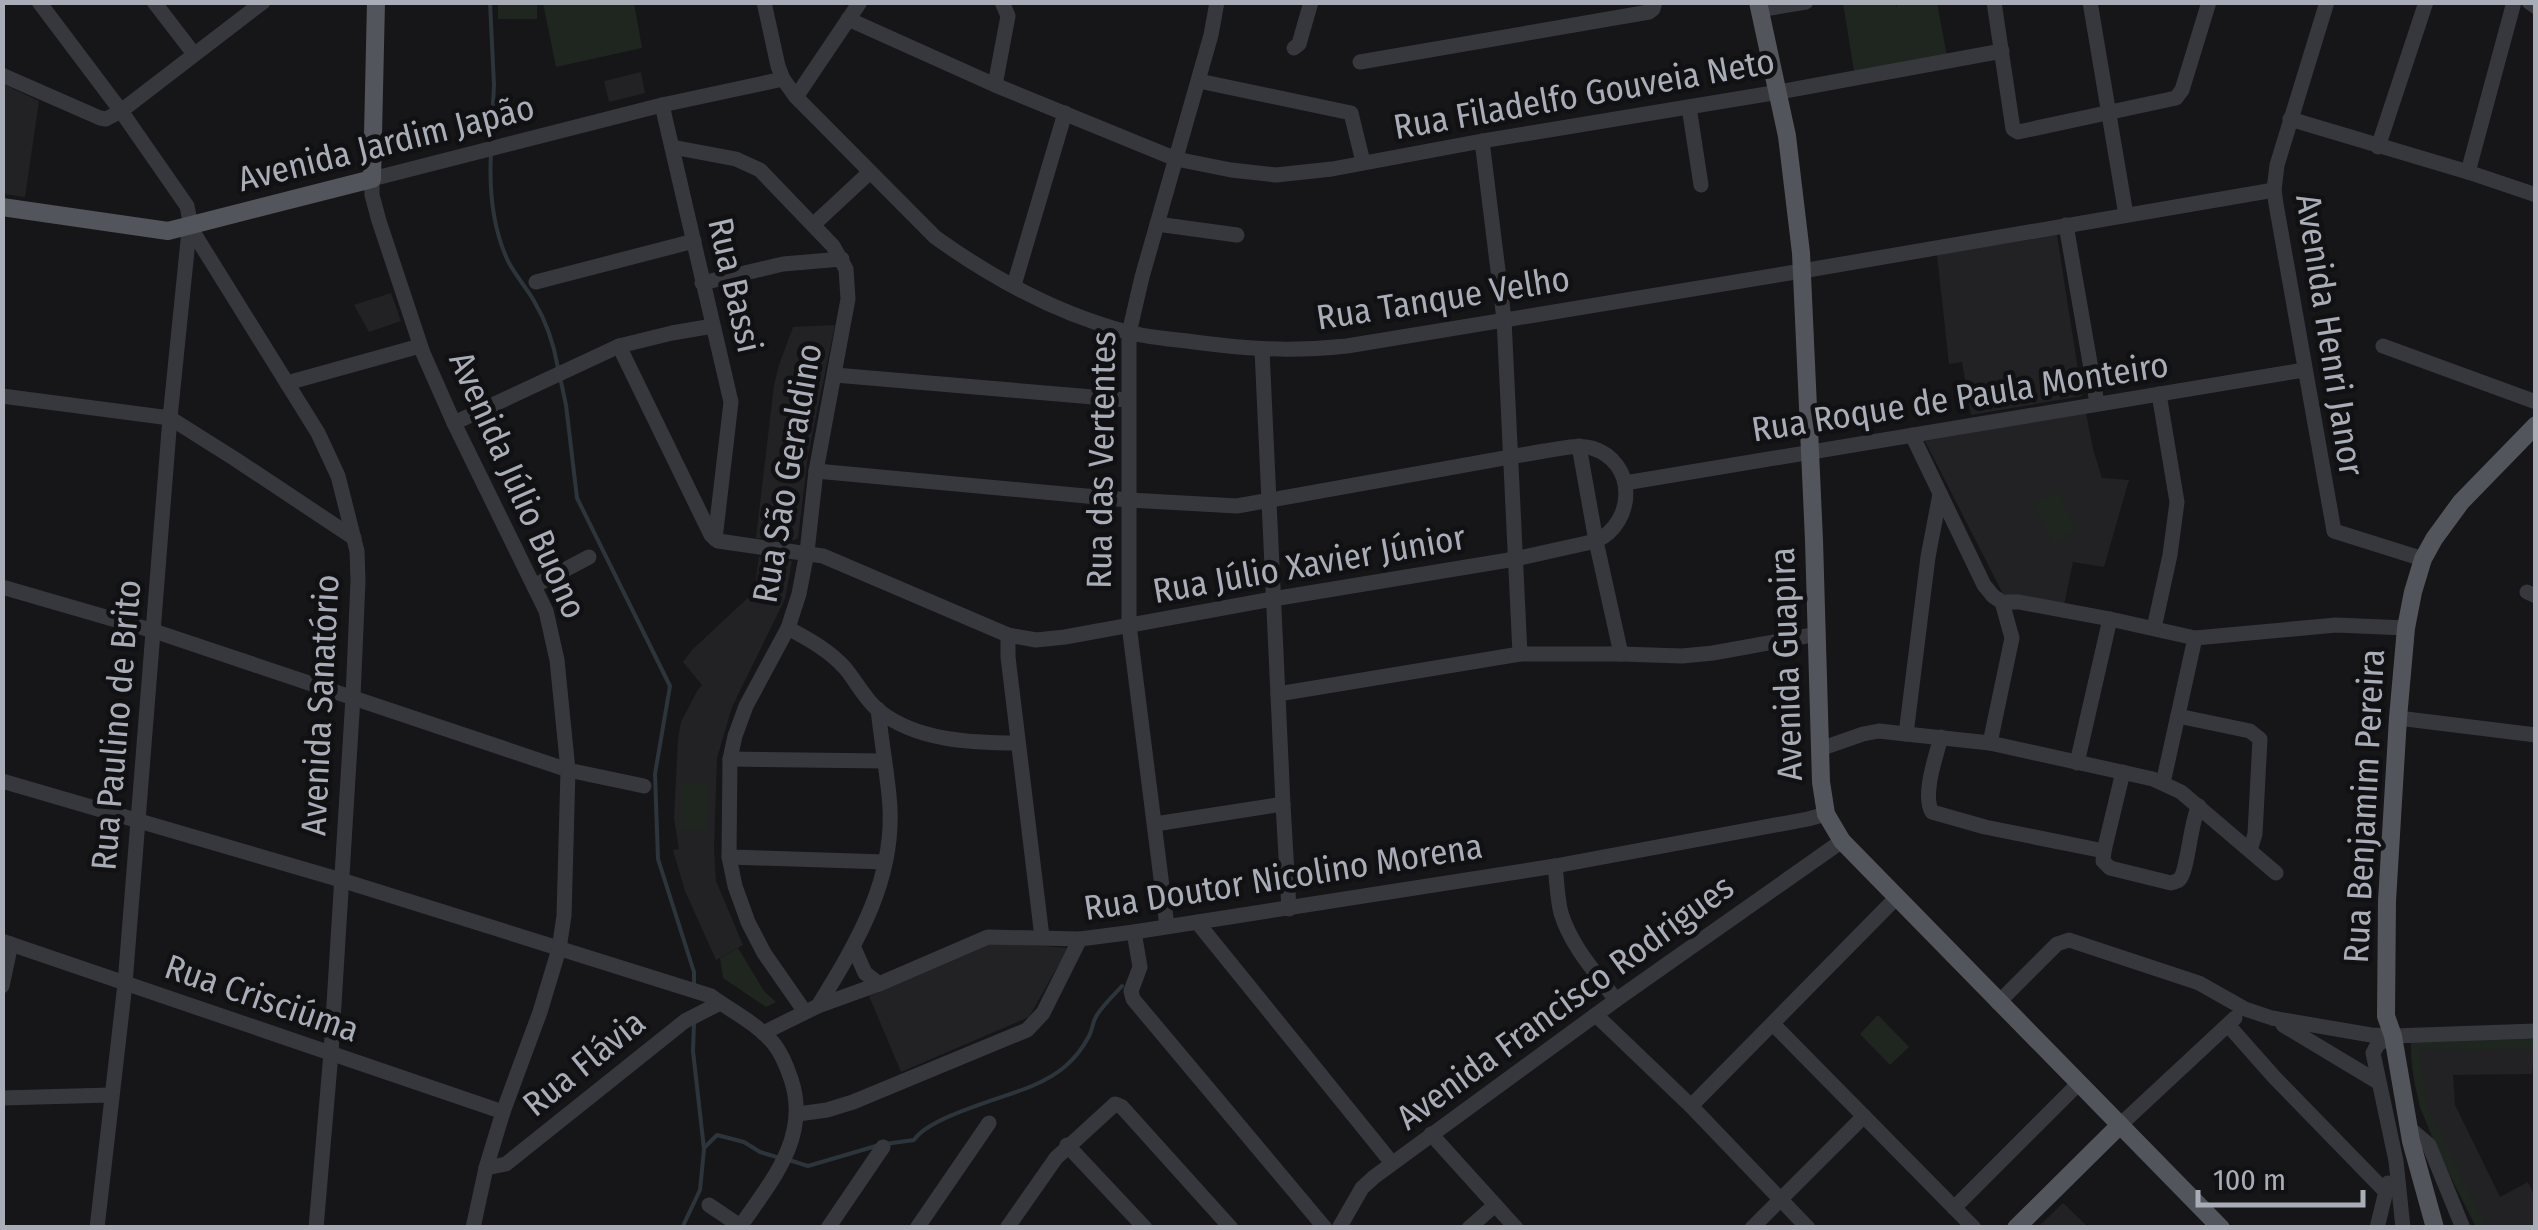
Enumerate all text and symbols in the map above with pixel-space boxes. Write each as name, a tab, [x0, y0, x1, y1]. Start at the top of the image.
street label: Rua Filadelfo Gouveia Neto	[1390, 40, 1778, 148]
street label: Avenida Jardim Japão	[234, 86, 538, 200]
street label: Avenida Henri Janor	[2287, 191, 2373, 479]
street label: Rua Bassi	[699, 213, 771, 357]
street label: Rua Tanque Velho	[1313, 257, 1573, 339]
street label: Rua das Vertentes	[1078, 331, 1124, 589]
street label: Rua São Geraldino	[744, 340, 830, 606]
street label: Rua Roque de Paula Monteiro	[1749, 343, 2171, 451]
street label: Avenida Júlio Buono	[440, 345, 596, 625]
street label: Rua Júlio Xavier Júnior	[1149, 516, 1469, 612]
street label: Avenida Guapira	[1761, 546, 1811, 782]
street label: Avenida Sanatório	[292, 573, 348, 837]
street label: Rua Paulino de Brito	[82, 578, 150, 872]
street label: Rua Benjamim Pereira	[2335, 648, 2393, 964]
street label: Rua Doutor Nicolino Morena	[1081, 825, 1485, 929]
street label: Avenida Francisco Rodrigues	[1388, 866, 1742, 1138]
street label: Rua Crisciúma	[160, 945, 364, 1051]
street label: Rua Flávia	[514, 1001, 654, 1125]
scale bar	[2198, 1145, 2363, 1207]
text: 100 m	[2213, 1162, 2286, 1198]

